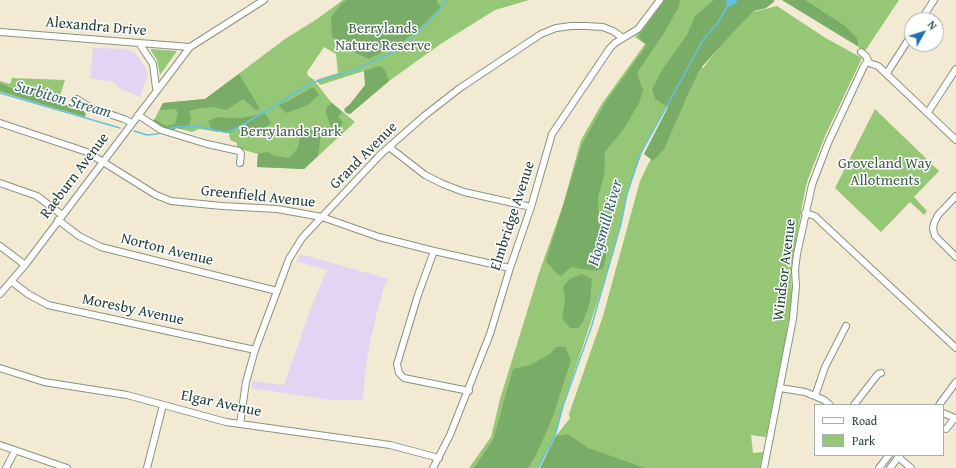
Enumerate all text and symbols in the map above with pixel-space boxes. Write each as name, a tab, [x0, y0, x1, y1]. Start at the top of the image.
north arrow	[904, 12, 944, 52]
street label: Alexandra Drive	[45, 14, 147, 40]
text: N	[924, 17, 941, 33]
park label: Berrylands Nature Reserve	[335, 20, 431, 55]
water label: Surbiton Stream	[12, 77, 114, 123]
street label: Grand Avenue	[327, 119, 401, 193]
park label: Berrylands Park	[240, 123, 342, 141]
street label: Raeburn Avenue	[37, 130, 113, 222]
park label: Groveland Way Allotments	[838, 155, 932, 190]
street label: Elmbridge Avenue	[487, 159, 539, 273]
water label: Hogsmill River	[585, 178, 627, 268]
street label: Greenfield Avenue	[200, 182, 316, 212]
street label: Windsor Avenue	[770, 218, 800, 322]
street label: Norton Avenue	[119, 230, 215, 270]
street label: Moresby Avenue	[80, 290, 186, 330]
street label: Elgar Avenue	[179, 387, 263, 421]
legend	[814, 404, 944, 456]
text: Road	[852, 412, 877, 429]
text: Park	[852, 432, 875, 449]

